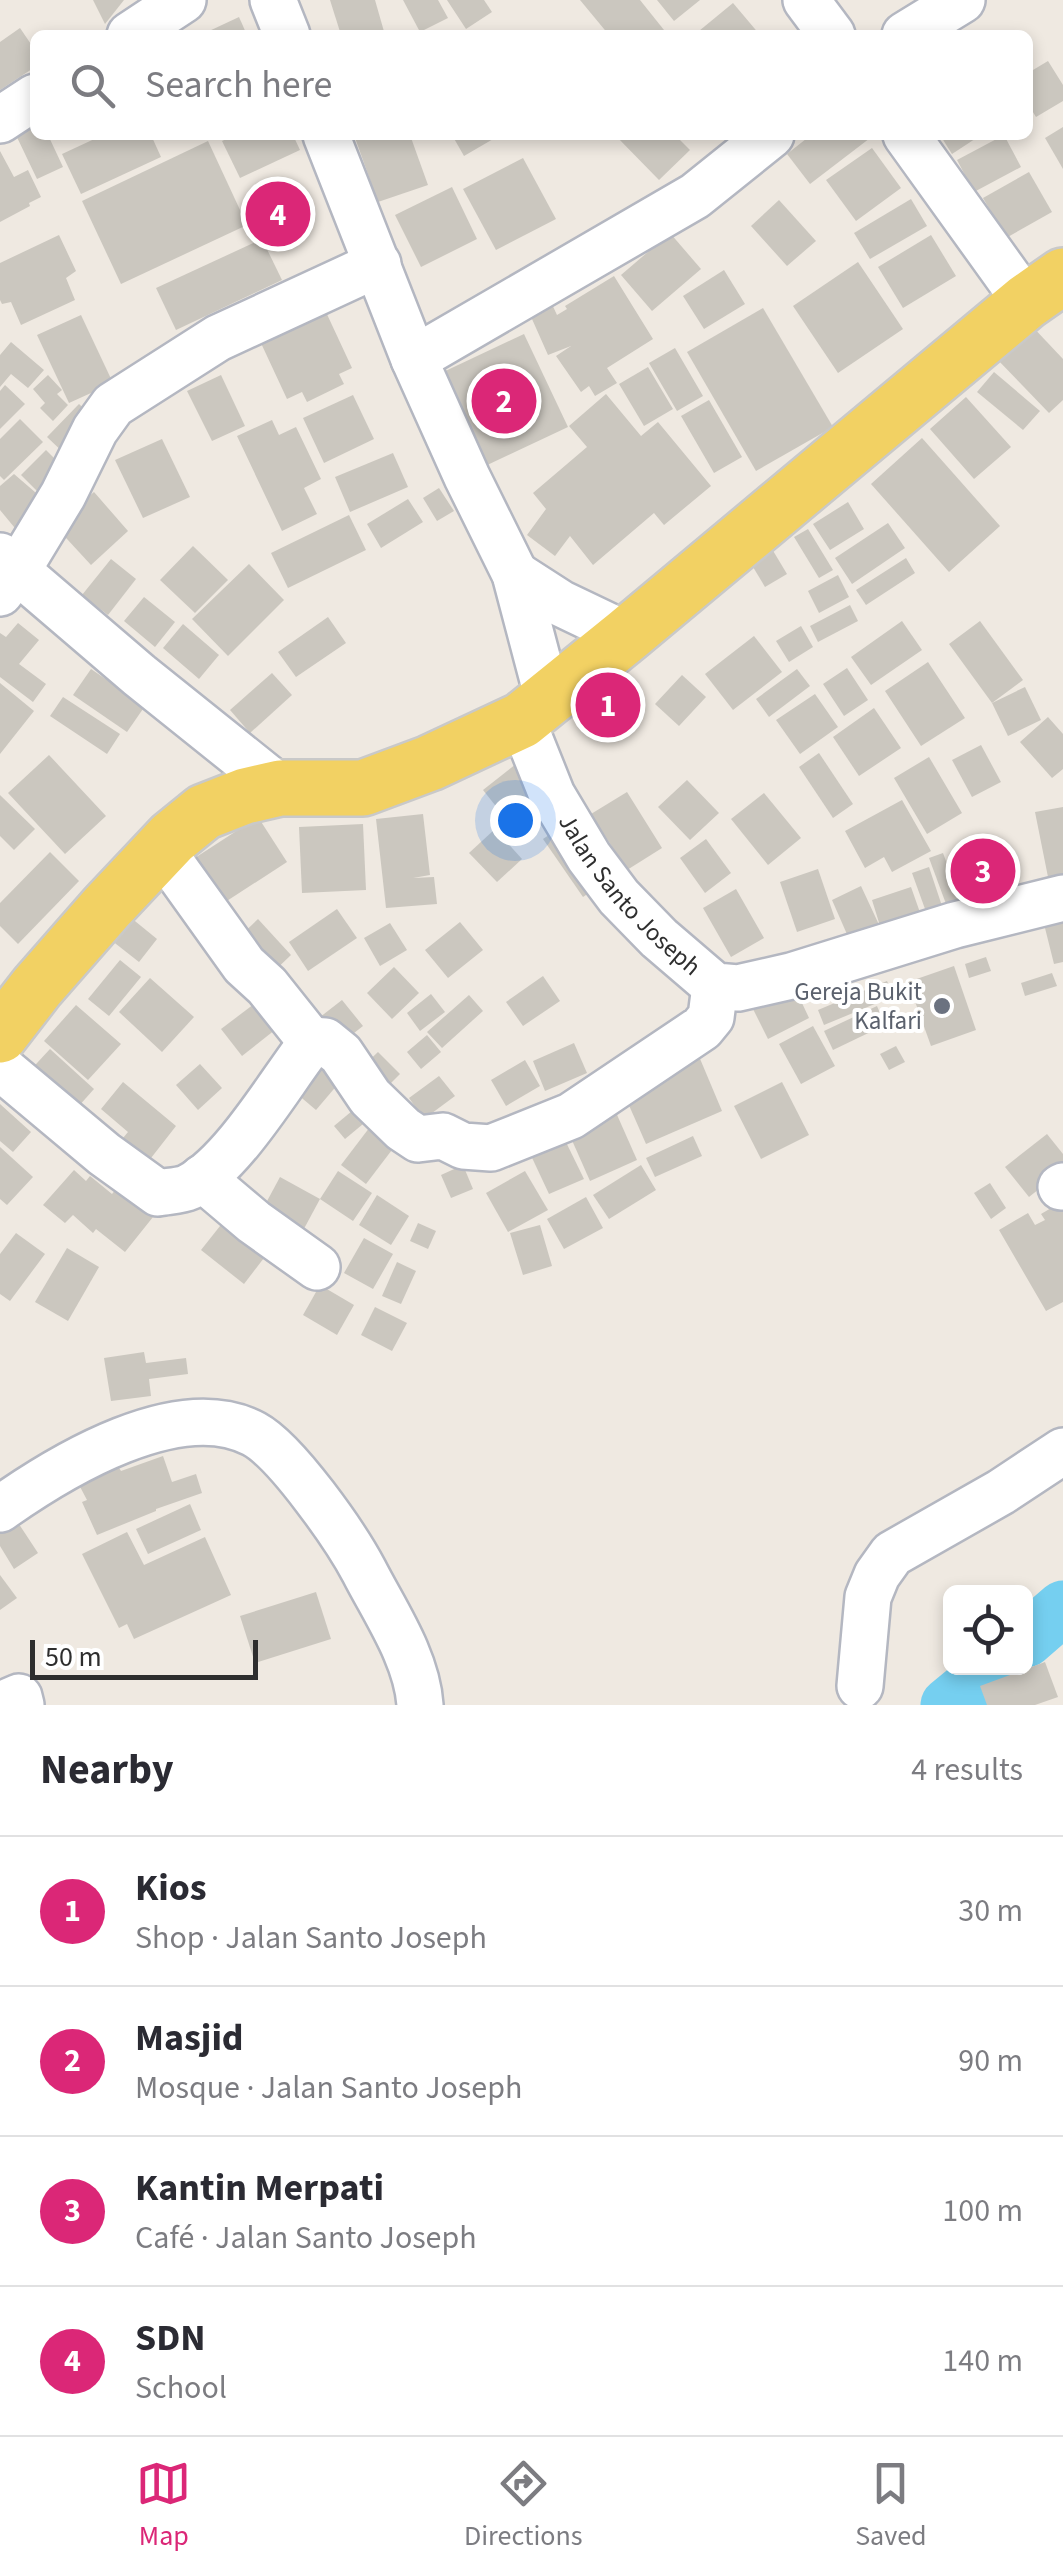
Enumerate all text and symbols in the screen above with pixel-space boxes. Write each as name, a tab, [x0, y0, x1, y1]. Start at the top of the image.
search box	[30, 30, 1033, 140]
icon: search	[65, 58, 120, 113]
text: Search here	[145, 58, 332, 112]
pin: 4	[246, 176, 310, 252]
pin: 2	[472, 364, 536, 438]
pin: 1	[576, 668, 640, 742]
your location	[490, 795, 541, 846]
street label: Jalan Santo Joseph	[549, 807, 709, 984]
pin: 3	[950, 834, 1016, 908]
place label: Gereja Bukit Kalfari	[794, 974, 923, 1039]
marker: Gereja Bukit Kalfari	[931, 995, 953, 1017]
map controls	[943, 1585, 1033, 1675]
button: locate	[943, 1585, 1033, 1675]
scale bar	[30, 1635, 258, 1680]
text: 50 m	[45, 1637, 102, 1677]
text: Nearby	[40, 1740, 174, 1800]
text: 4 results	[911, 1747, 1023, 1793]
text: Kios	[135, 1861, 207, 1915]
text: 1	[64, 1888, 81, 1934]
text: 30 m	[958, 1888, 1023, 1934]
text: Shop · Jalan Santo Joseph	[135, 1915, 487, 1961]
text: Masjid	[135, 2011, 244, 2065]
text: 2	[64, 2038, 81, 2084]
text: 90 m	[958, 2038, 1023, 2084]
text: Mosque · Jalan Santo Joseph	[135, 2065, 522, 2111]
text: Kantin Merpati	[135, 2161, 384, 2215]
text: 3	[64, 2188, 81, 2234]
text: 100 m	[942, 2188, 1023, 2234]
text: Café · Jalan Santo Joseph	[135, 2215, 477, 2261]
text: SDN	[135, 2311, 206, 2365]
text: 4	[64, 2338, 81, 2384]
text: 140 m	[942, 2338, 1023, 2384]
text: School	[135, 2365, 227, 2411]
tab: Map	[136, 2456, 191, 2556]
tab: Directions	[464, 2456, 583, 2556]
tab: Saved	[855, 2456, 927, 2556]

